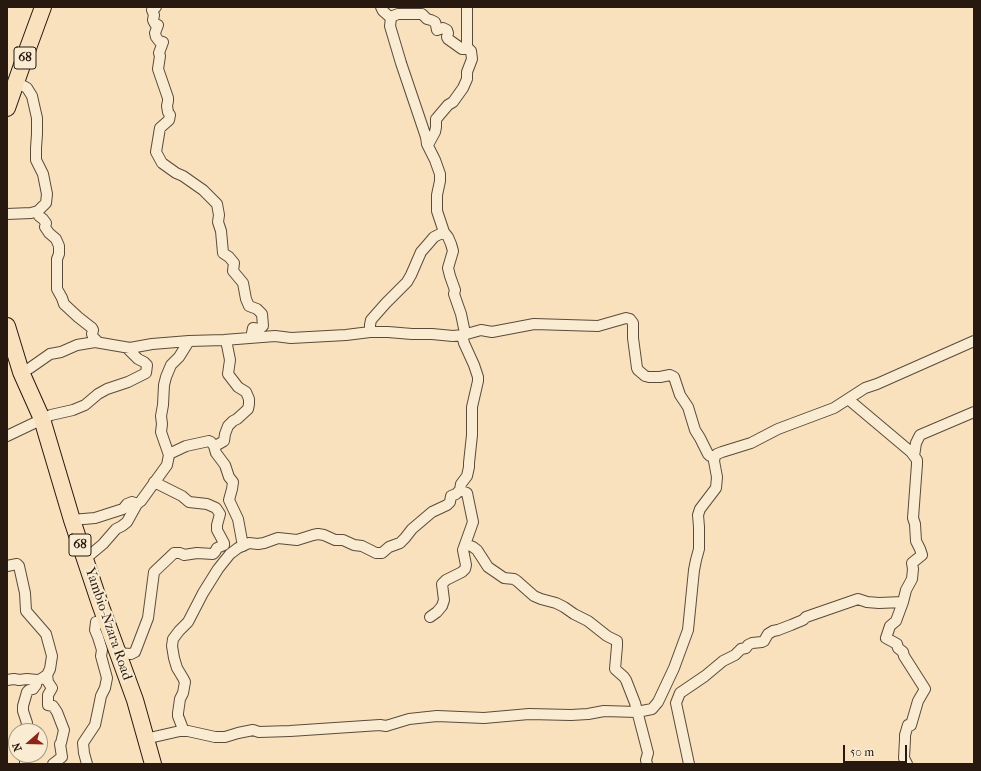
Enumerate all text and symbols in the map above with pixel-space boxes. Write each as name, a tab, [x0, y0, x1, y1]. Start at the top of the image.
road number: 68	[14, 47, 36, 69]
road number: 68	[69, 534, 91, 556]
street label: Yambio-Nzara Road	[81, 565, 135, 683]
north arrow	[8, 723, 48, 763]
scale bar	[845, 737, 909, 763]
text: N	[10, 741, 25, 753]
text: 50 m	[850, 745, 874, 759]

